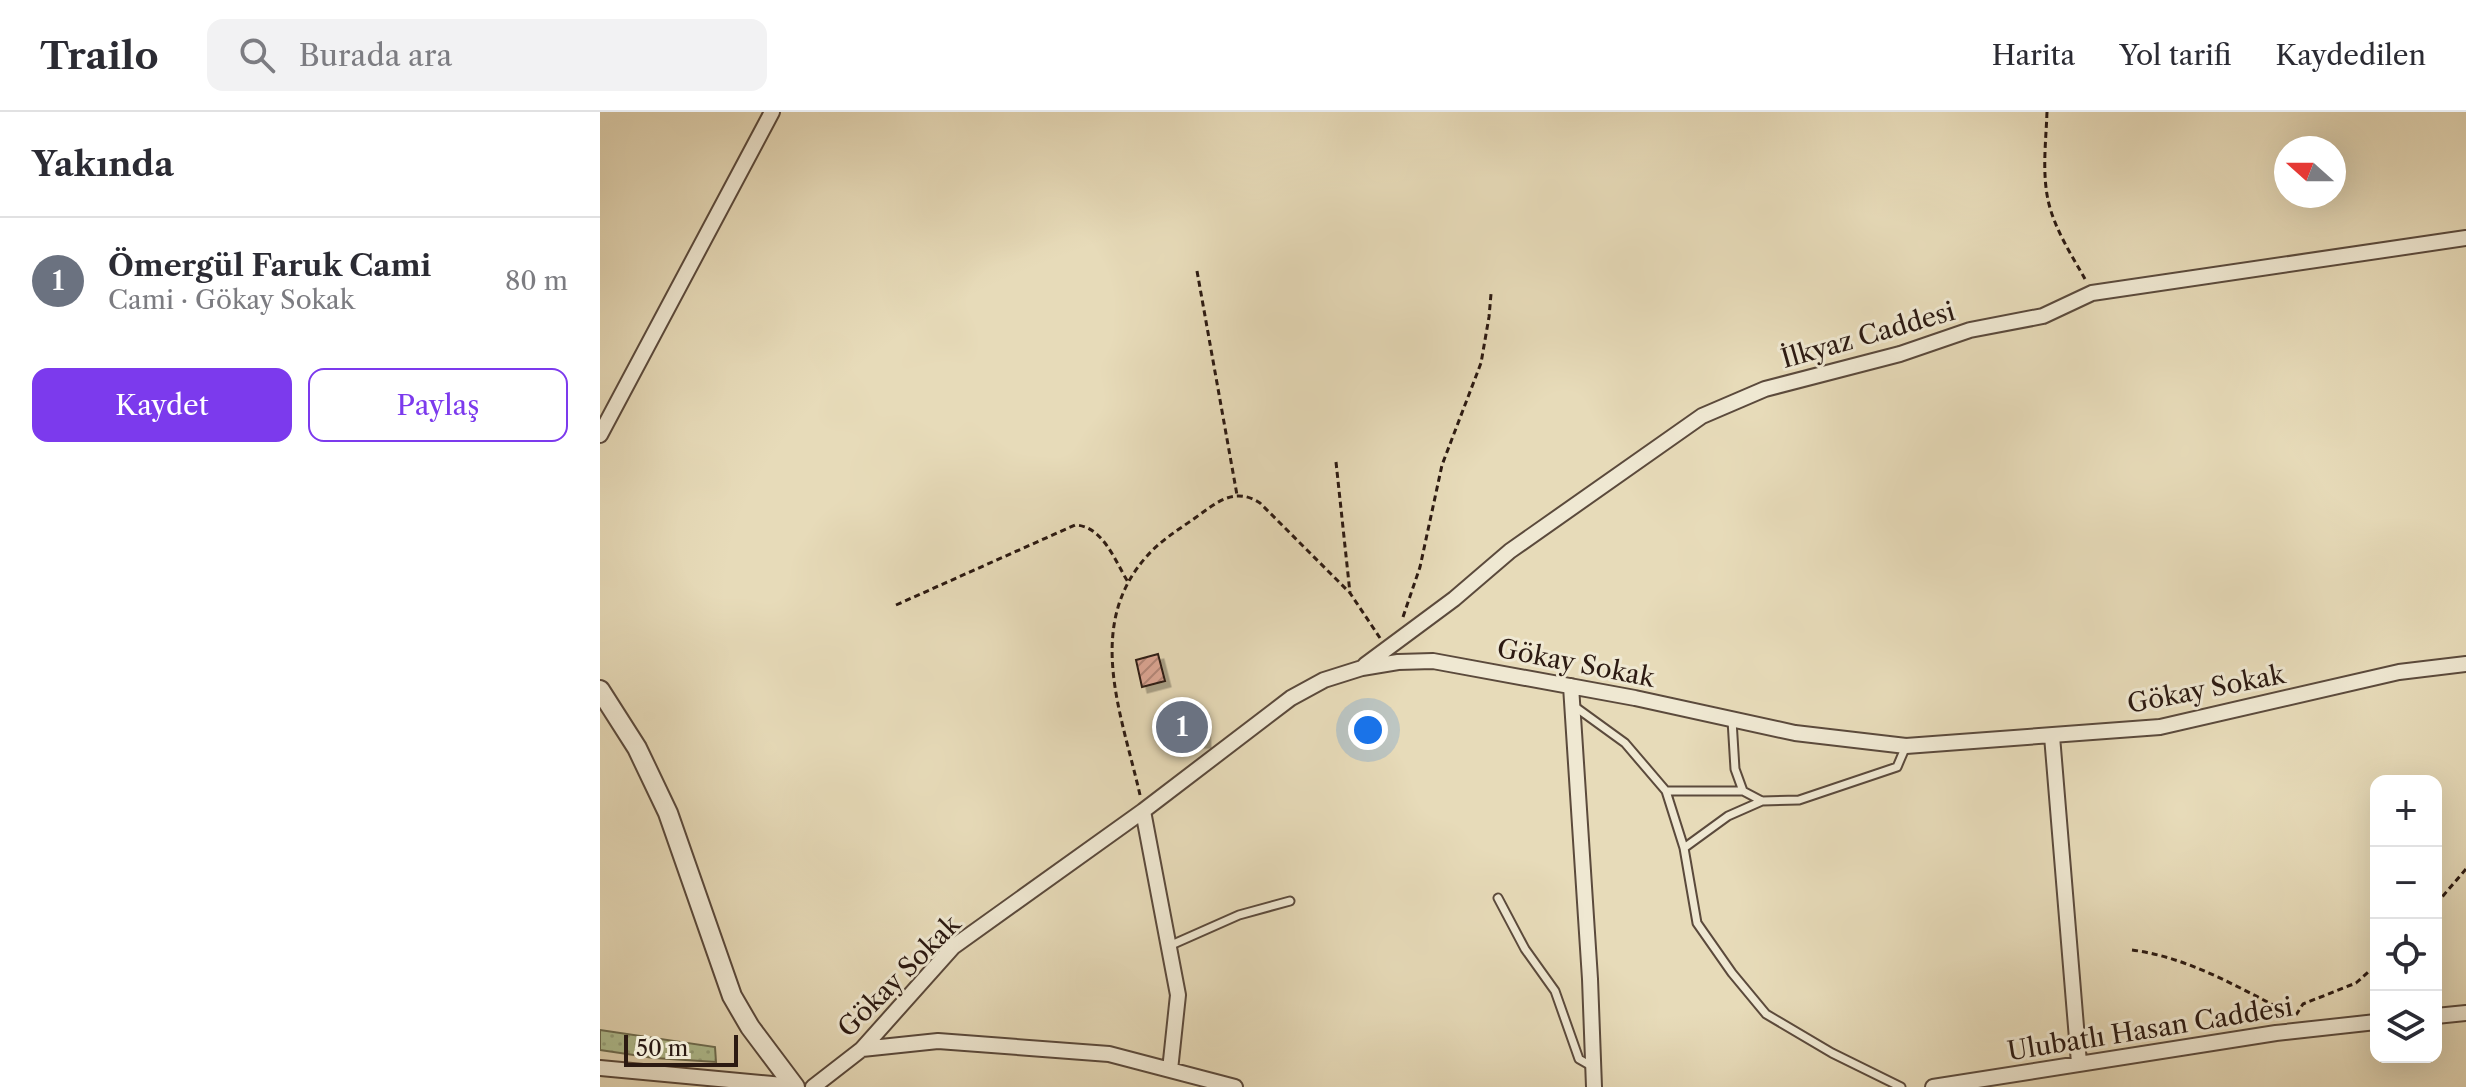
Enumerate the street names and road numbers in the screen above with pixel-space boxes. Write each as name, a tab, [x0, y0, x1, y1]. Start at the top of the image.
street label: İlkyaz Caddesi	[1777, 295, 1959, 375]
street label: Gökay Sokak	[1495, 632, 1658, 694]
street label: Gökay Sokak	[2125, 658, 2288, 720]
street label: Gökay Sokak	[831, 908, 967, 1044]
street label: Ulubatlı Hasan Caddesi	[2005, 991, 2295, 1067]

